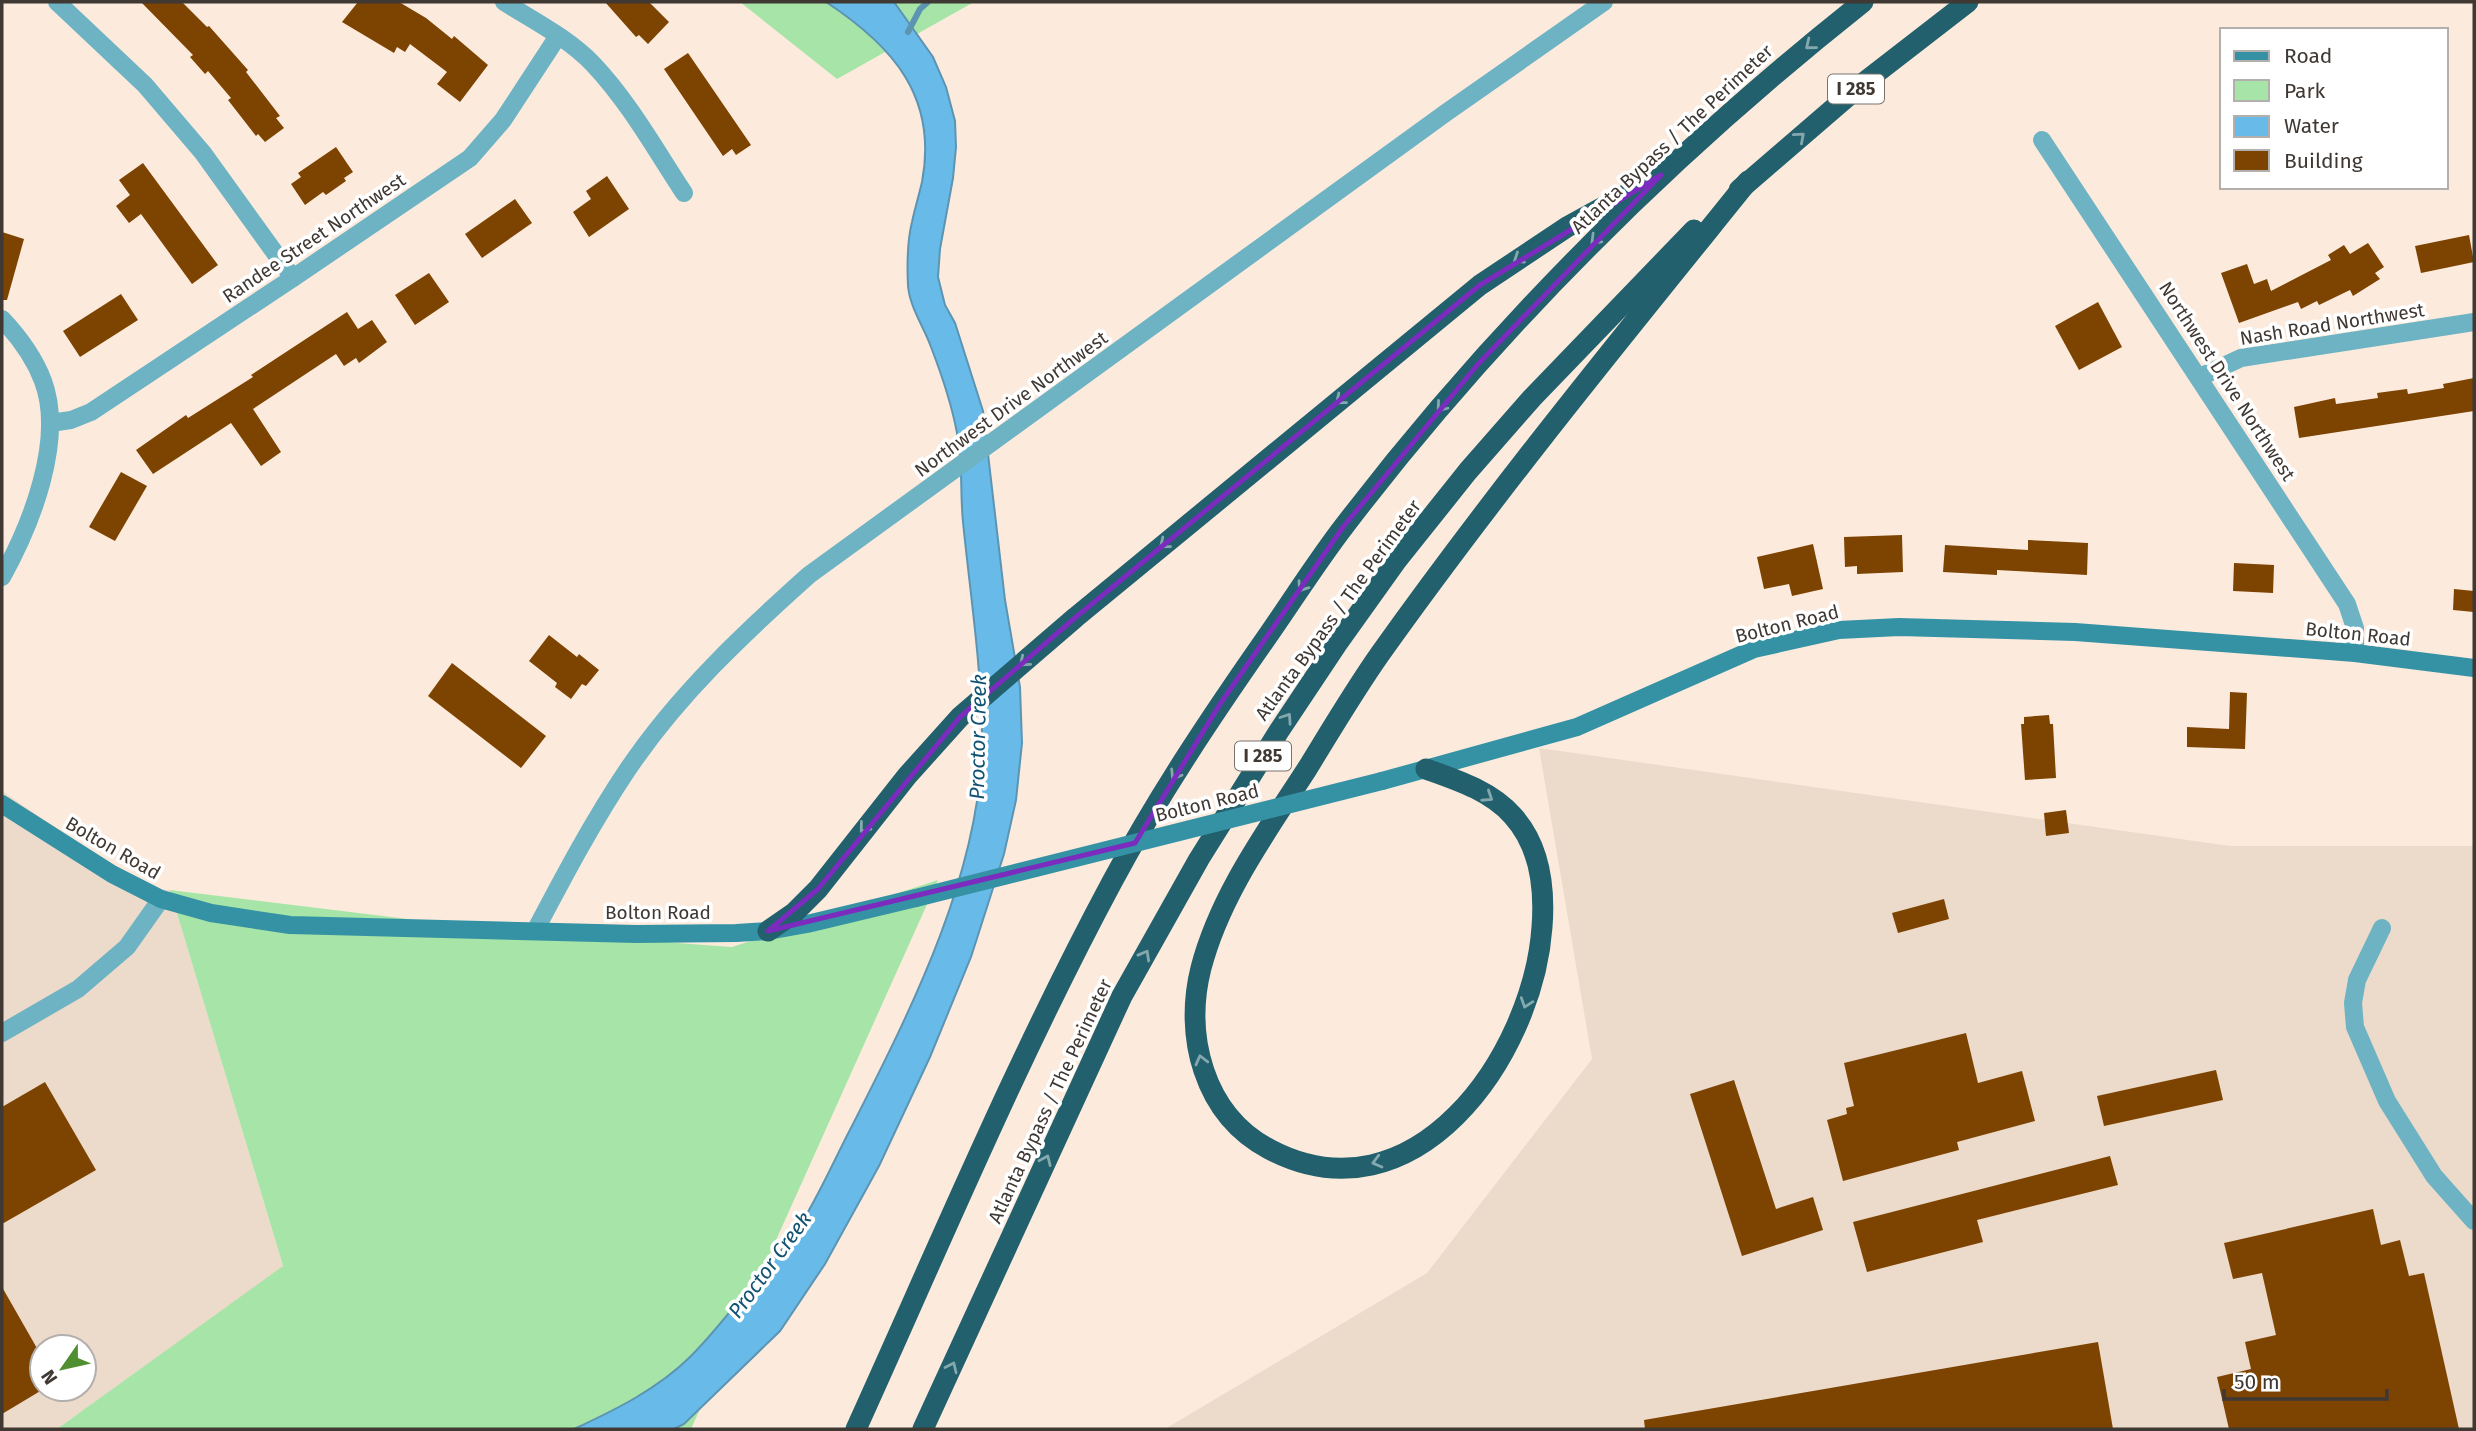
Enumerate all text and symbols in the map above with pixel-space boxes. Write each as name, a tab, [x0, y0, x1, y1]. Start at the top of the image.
legend	[2220, 28, 2448, 189]
one-way arrow	[1806, 37, 1819, 49]
street label: Atlanta Bypass / The Perimeter	[1567, 39, 1778, 238]
text: Road	[2284, 43, 2332, 69]
road number: I 285	[1828, 74, 1884, 104]
text: Park	[2284, 78, 2326, 104]
text: Water	[2284, 113, 2339, 139]
one-way arrow	[1792, 133, 1805, 145]
text: Building	[2284, 148, 2363, 174]
street label: Randee Street Northwest	[218, 168, 410, 308]
one-way arrow	[1591, 232, 1603, 244]
one-way arrow	[1513, 251, 1526, 264]
street label: Northwest Drive Northwest	[2154, 277, 2300, 485]
street label: Nash Road Northwest	[2238, 298, 2426, 350]
street label: Northwest Drive Northwest	[910, 326, 1112, 482]
one-way arrow	[1335, 392, 1348, 404]
one-way arrow	[1437, 399, 1449, 412]
street label: Atlanta Bypass / The Perimeter	[1250, 495, 1426, 725]
one-way arrow	[1159, 536, 1172, 548]
one-way arrow	[1298, 579, 1310, 592]
street label: Bolton Road	[1733, 600, 1841, 648]
street label: Bolton Road	[2304, 617, 2412, 651]
one-way arrow	[1019, 654, 1032, 666]
water label: Proctor Creek	[964, 674, 992, 800]
one-way arrow	[1279, 713, 1292, 726]
road number: I 285	[1235, 742, 1291, 770]
one-way arrow	[1170, 768, 1183, 781]
street label: Bolton Road	[1153, 779, 1261, 827]
one-way arrow	[1480, 788, 1493, 801]
street label: Bolton Road	[61, 812, 165, 884]
one-way arrow	[859, 821, 872, 833]
street label: Bolton Road	[605, 901, 711, 924]
one-way arrow	[1137, 950, 1150, 963]
street label: Atlanta Bypass / The Perimeter	[983, 975, 1117, 1227]
one-way arrow	[1520, 996, 1534, 1008]
one-way arrow	[1194, 1054, 1209, 1066]
one-way arrow	[1371, 1154, 1383, 1168]
one-way arrow	[1038, 1155, 1052, 1167]
water label: Proctor Creek	[723, 1207, 817, 1323]
north arrow	[28, 1333, 98, 1403]
scale bar	[2224, 1358, 2387, 1402]
one-way arrow	[944, 1362, 958, 1374]
text: N	[36, 1366, 62, 1389]
text: 50 m	[2234, 1369, 2280, 1395]

